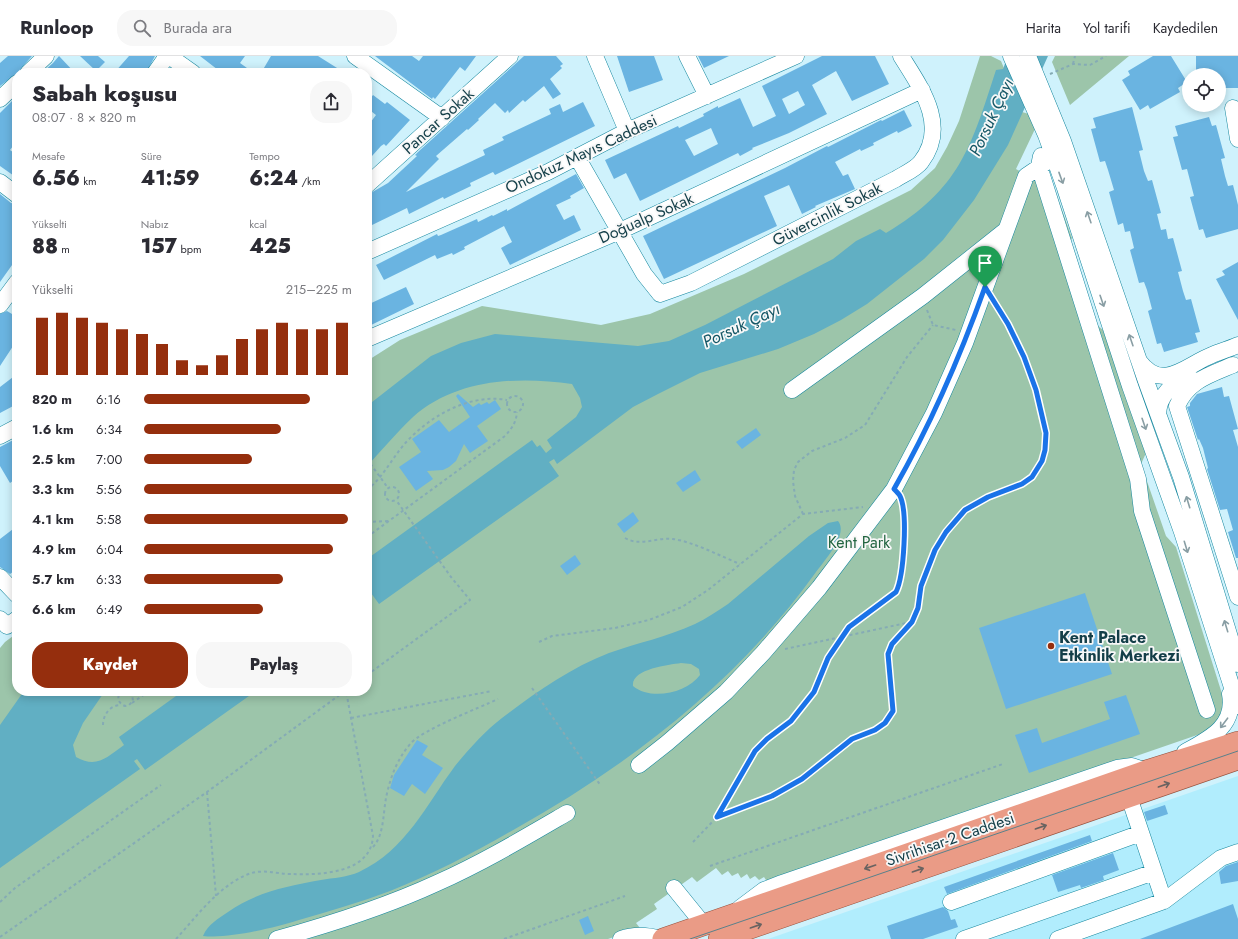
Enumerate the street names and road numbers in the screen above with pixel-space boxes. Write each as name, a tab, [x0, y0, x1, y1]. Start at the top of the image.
street label: Pancar Sokak	[397, 82, 480, 159]
street label: Ondokuz Mayıs Caddesi	[501, 109, 661, 199]
street label: Güvercinlik Sokak	[768, 176, 887, 252]
street label: Doğualp Sokak	[595, 186, 698, 249]
street label: Sivrihisar-2 Caddesi	[883, 806, 1017, 872]

